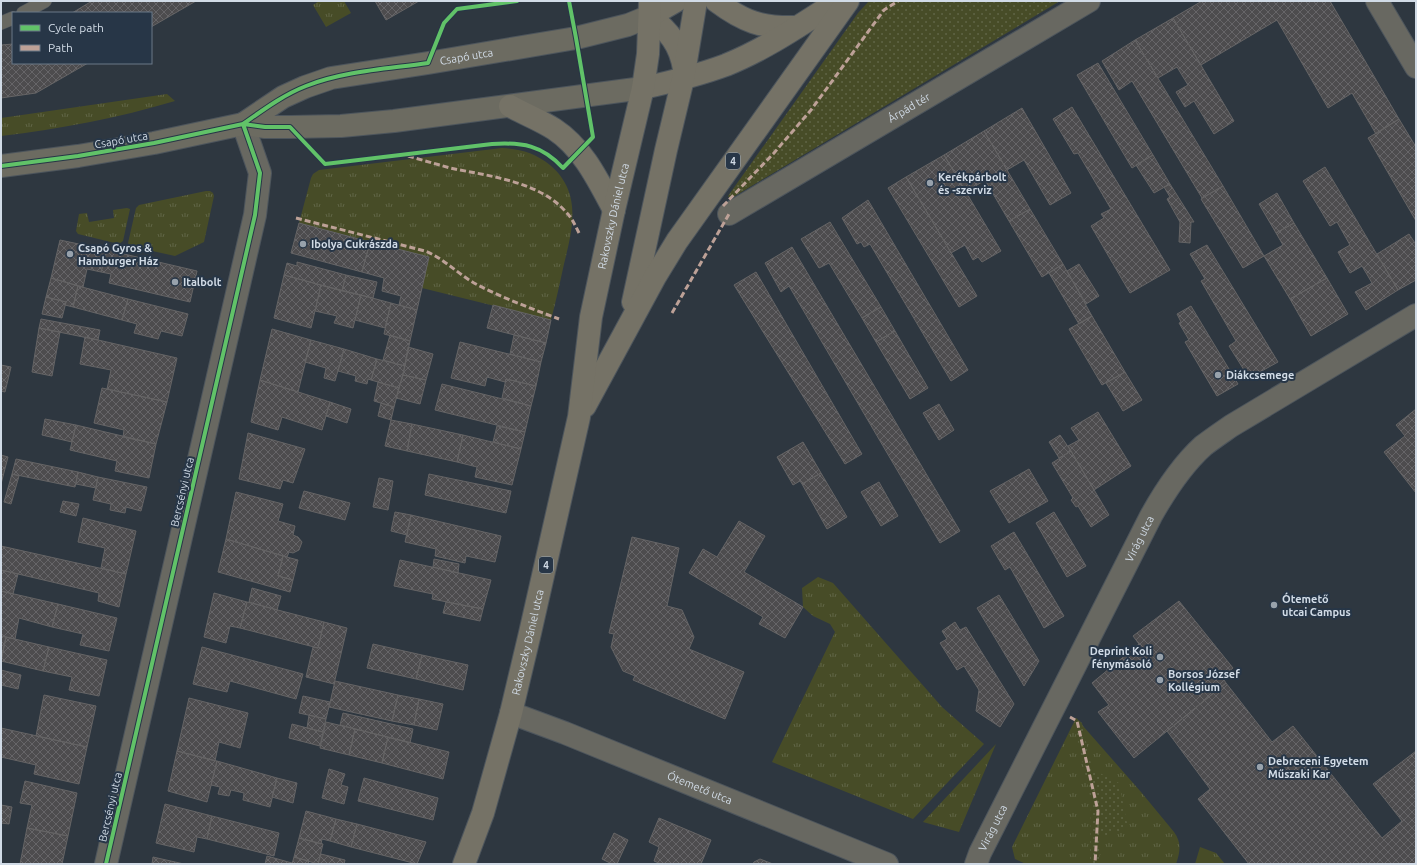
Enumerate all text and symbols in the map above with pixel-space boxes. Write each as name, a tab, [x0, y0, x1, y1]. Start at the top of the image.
legend	[12, 12, 152, 64]
text: Cycle path	[48, 21, 104, 34]
text: Path	[48, 41, 73, 54]
street label: Csapó utca	[439, 46, 494, 67]
street label: Árpád tér	[885, 90, 933, 125]
street label: Csapó utca	[93, 129, 149, 151]
road number: 4	[726, 153, 740, 169]
street label: Rakovszky Dániel utca	[595, 162, 631, 270]
place label: Kerékpárbolt és -szerviz	[938, 171, 1007, 196]
marker: Kerékpárbolt és -szerviz	[925, 178, 935, 188]
place label: Ibolya Cukrászda	[311, 238, 398, 250]
marker: Ibolya Cukrászda	[298, 239, 308, 249]
place label: Csapó Gyros & Hamburger Ház	[78, 242, 159, 267]
marker: Csapó Gyros & Hamburger Ház	[65, 249, 75, 259]
place label: Italbolt	[183, 276, 222, 288]
marker: Italbolt	[170, 277, 180, 287]
place label: Diákcsemege	[1226, 369, 1294, 381]
marker: Diákcsemege	[1213, 370, 1223, 380]
street label: Bercsényi utca	[168, 456, 196, 528]
street label: Virág utca	[1123, 514, 1156, 564]
road number: 4	[539, 557, 553, 573]
street label: Rakovszky Dániel utca	[509, 588, 546, 696]
place label: Ótemető utcai Campus	[1282, 592, 1351, 618]
marker: Ótemető utcai Campus	[1269, 600, 1279, 610]
place label: Deprint Koli fénymásoló	[1090, 645, 1152, 670]
marker: Deprint Koli fénymásoló	[1155, 652, 1165, 662]
place label: Borsos József Kollégium	[1168, 668, 1240, 693]
marker: Borsos József Kollégium	[1155, 675, 1165, 685]
place label: Debreceni Egyetem Műszaki Kar	[1268, 755, 1369, 780]
marker: Debreceni Egyetem Műszaki Kar	[1255, 762, 1265, 772]
street label: Ótemető utca	[665, 768, 734, 806]
street label: Bercsényi utca	[96, 771, 124, 843]
street label: Virág utca	[976, 803, 1009, 853]

